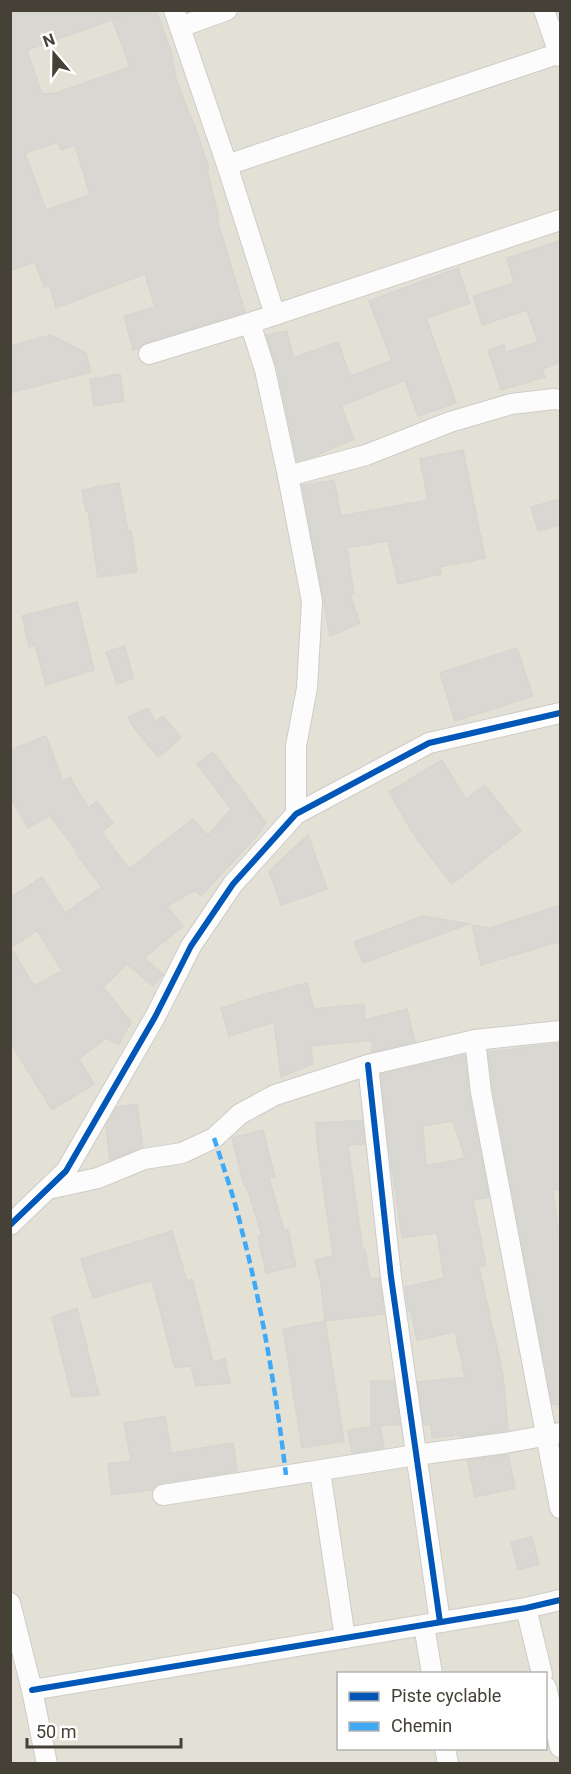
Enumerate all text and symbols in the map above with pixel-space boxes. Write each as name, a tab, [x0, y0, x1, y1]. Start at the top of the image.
north arrow	[24, 24, 84, 84]
text: N	[40, 30, 58, 51]
legend	[337, 1672, 547, 1750]
text: Piste cyclable	[391, 1685, 501, 1706]
scale bar	[27, 1711, 182, 1749]
text: Chemin	[391, 1715, 452, 1736]
text: 50 m	[36, 1721, 76, 1742]

